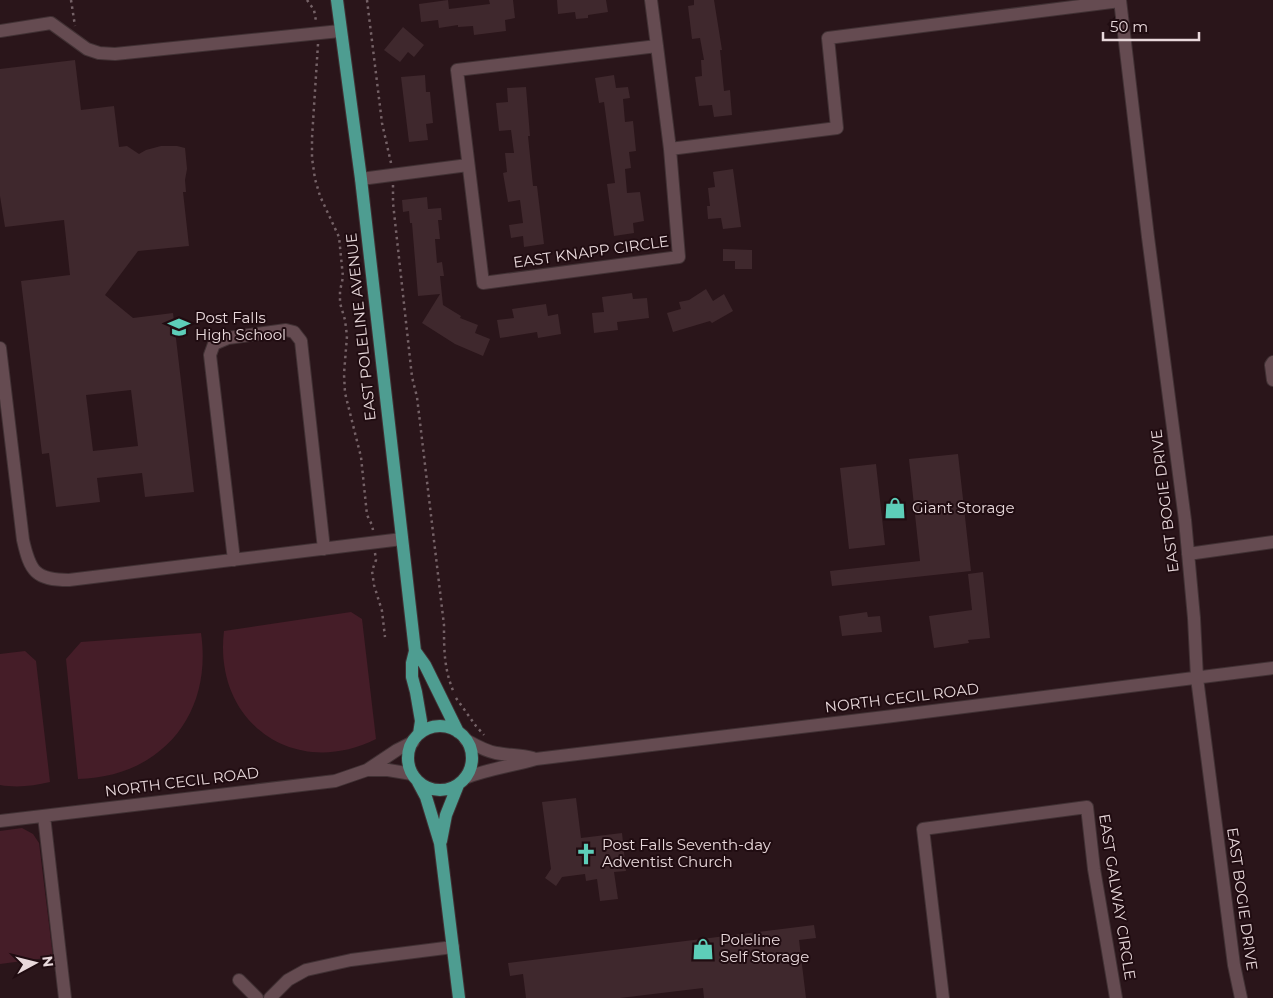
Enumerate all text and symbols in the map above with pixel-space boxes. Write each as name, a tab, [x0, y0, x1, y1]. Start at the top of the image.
scale bar	[1103, 10, 1199, 42]
text: 50 m	[1110, 17, 1148, 36]
street label: EAST KNAPP CIRCLE	[512, 231, 670, 272]
street label: EAST POLELINE AVENUE	[341, 232, 380, 422]
place label: Post Falls High School	[195, 308, 286, 344]
school or university icon: Post Falls High School	[166, 314, 192, 340]
street label: EAST BOGIE DRIVE	[1146, 428, 1183, 574]
shop icon: Giant Storage	[882, 495, 908, 521]
place label: Giant Storage	[912, 498, 1015, 517]
street label: NORTH CECIL ROAD	[824, 679, 980, 716]
street label: NORTH CECIL ROAD	[104, 763, 260, 800]
street label: EAST GALWAY CIRCLE	[1095, 812, 1140, 981]
street label: EAST BOGIE DRIVE	[1223, 826, 1262, 972]
place label: Post Falls Seventh-day Adventist Church	[602, 835, 772, 871]
church icon: Post Falls Seventh-day Adventist Church	[573, 841, 599, 867]
place label: Poleline Self Storage	[720, 930, 809, 966]
shop icon: Poleline Self Storage	[690, 936, 716, 962]
north arrow	[10, 938, 60, 988]
text: N	[38, 955, 58, 968]

